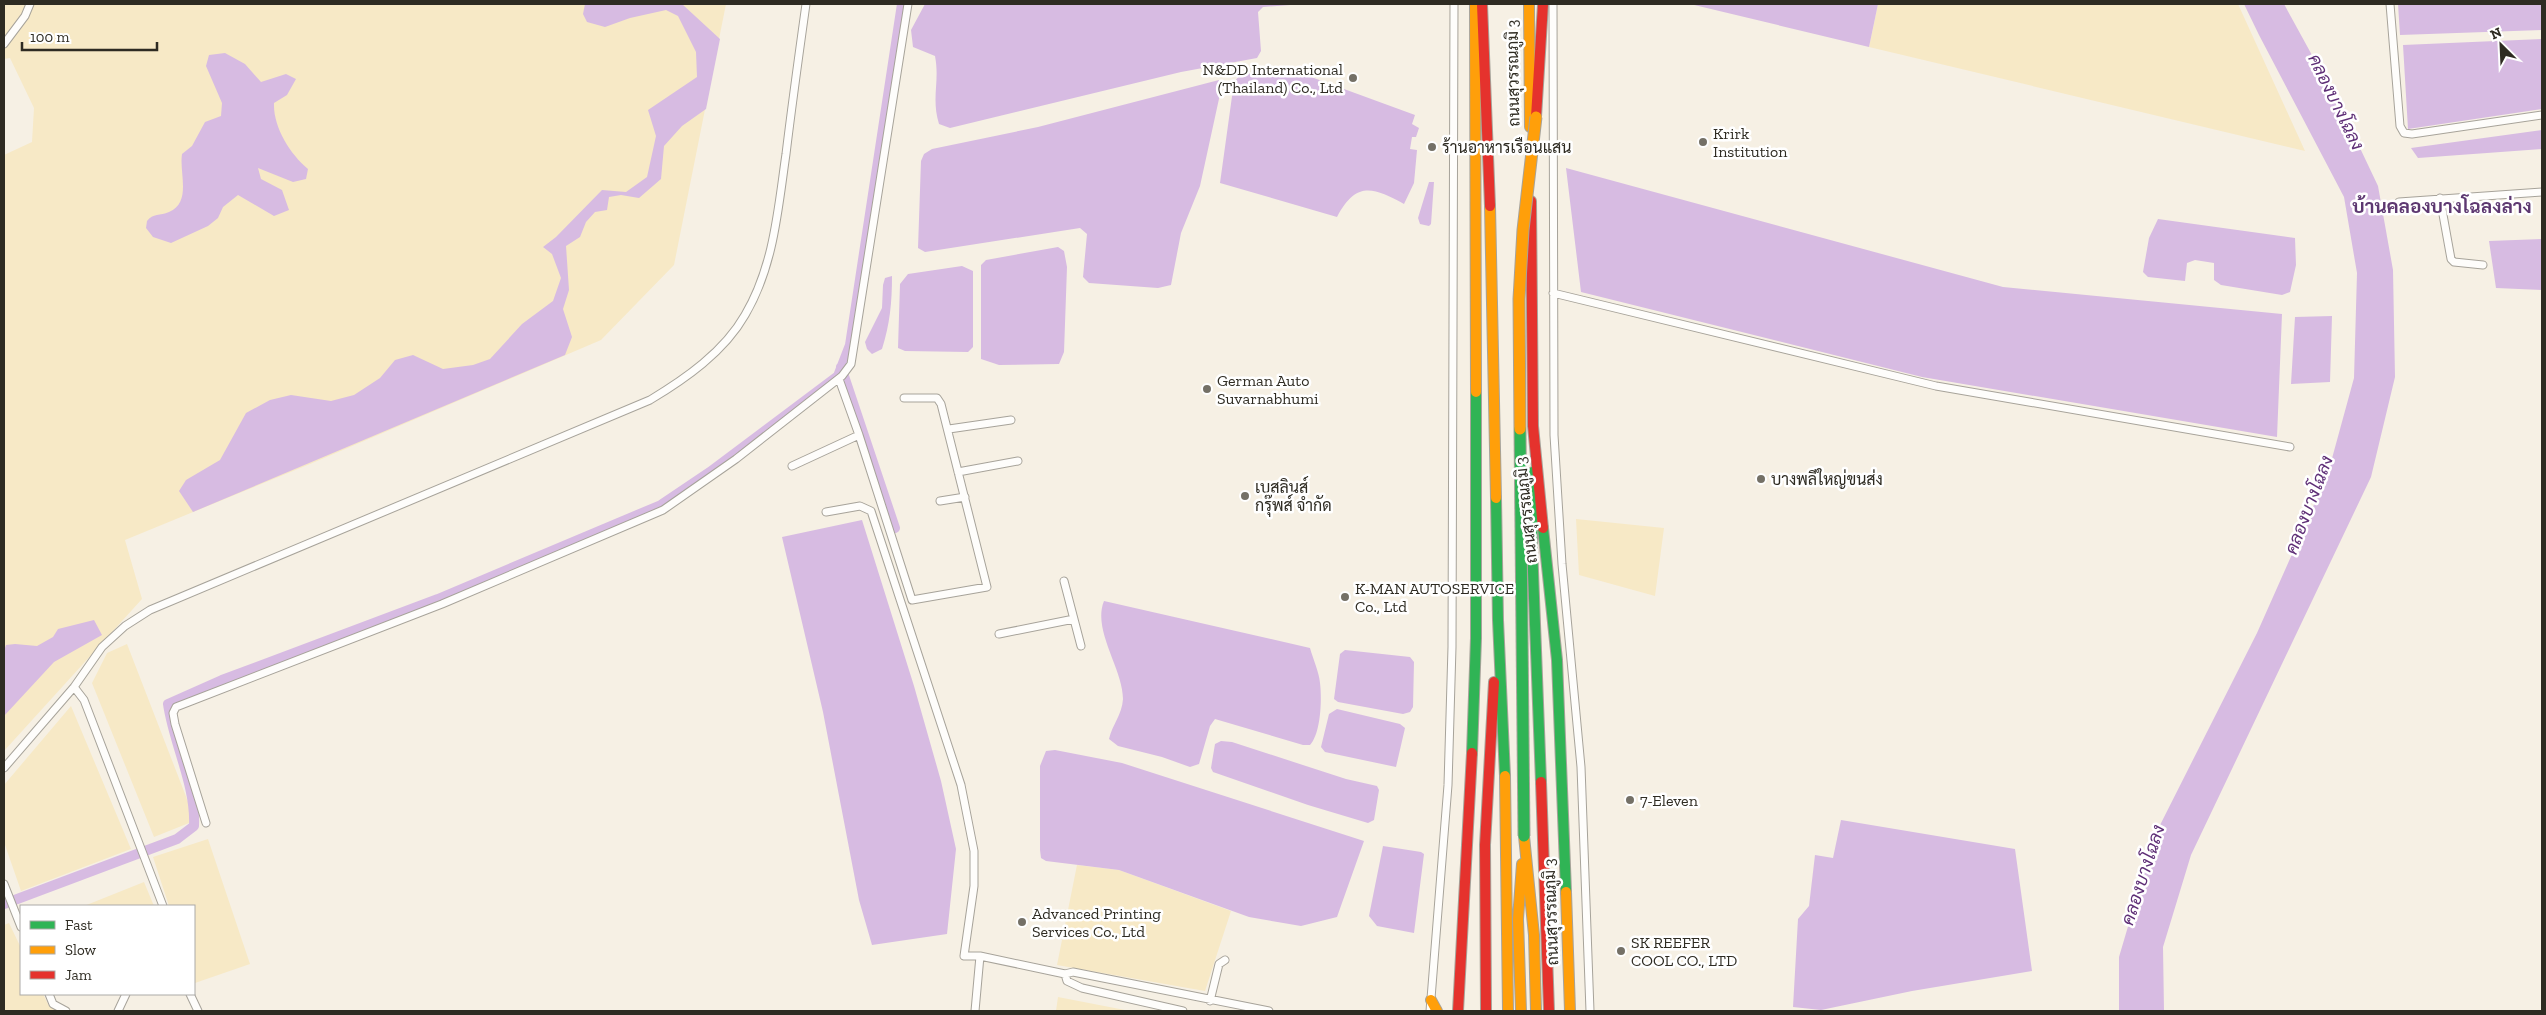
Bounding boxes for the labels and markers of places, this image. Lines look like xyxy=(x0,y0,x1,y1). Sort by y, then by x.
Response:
place label: N&DD International (Thailand) Co., Ltd xyxy=(1203,60,1343,97)
marker: N&DD International (Thailand) Co., Ltd xyxy=(1347,72,1359,84)
place label: Krirk Institution xyxy=(1713,124,1788,161)
marker: Krirk Institution xyxy=(1697,136,1709,148)
place label: ร้านอาหารเรือนแสน xyxy=(1442,137,1572,157)
marker: ร้านอาหารเรือนแสน xyxy=(1426,141,1438,153)
place label: German Auto Suvarnabhumi xyxy=(1217,371,1319,408)
marker: German Auto Suvarnabhumi xyxy=(1201,383,1213,395)
place label: บางพลีใหญ่ขนส่ง xyxy=(1771,468,1883,489)
marker: บางพลีใหญ่ขนส่ง xyxy=(1755,473,1767,485)
place label: เบสลินส์ กรุ๊พส์ จำกัด xyxy=(1255,475,1332,517)
marker: เบสลินส์ กรุ๊พส์ จำกัด xyxy=(1239,490,1251,502)
place label: K-MAN AUTOSERVICE Co., Ltd xyxy=(1355,579,1514,616)
marker: K-MAN AUTOSERVICE Co., Ltd xyxy=(1339,591,1351,603)
place label: 7-Eleven xyxy=(1640,791,1699,810)
marker: 7-Eleven xyxy=(1624,794,1636,806)
place label: Advanced Printing Services Co., Ltd xyxy=(1032,904,1161,941)
marker: Advanced Printing Services Co., Ltd xyxy=(1016,916,1028,928)
place label: SK REEFER COOL CO., LTD xyxy=(1631,933,1737,970)
marker: SK REEFER COOL CO., LTD xyxy=(1615,945,1627,957)

